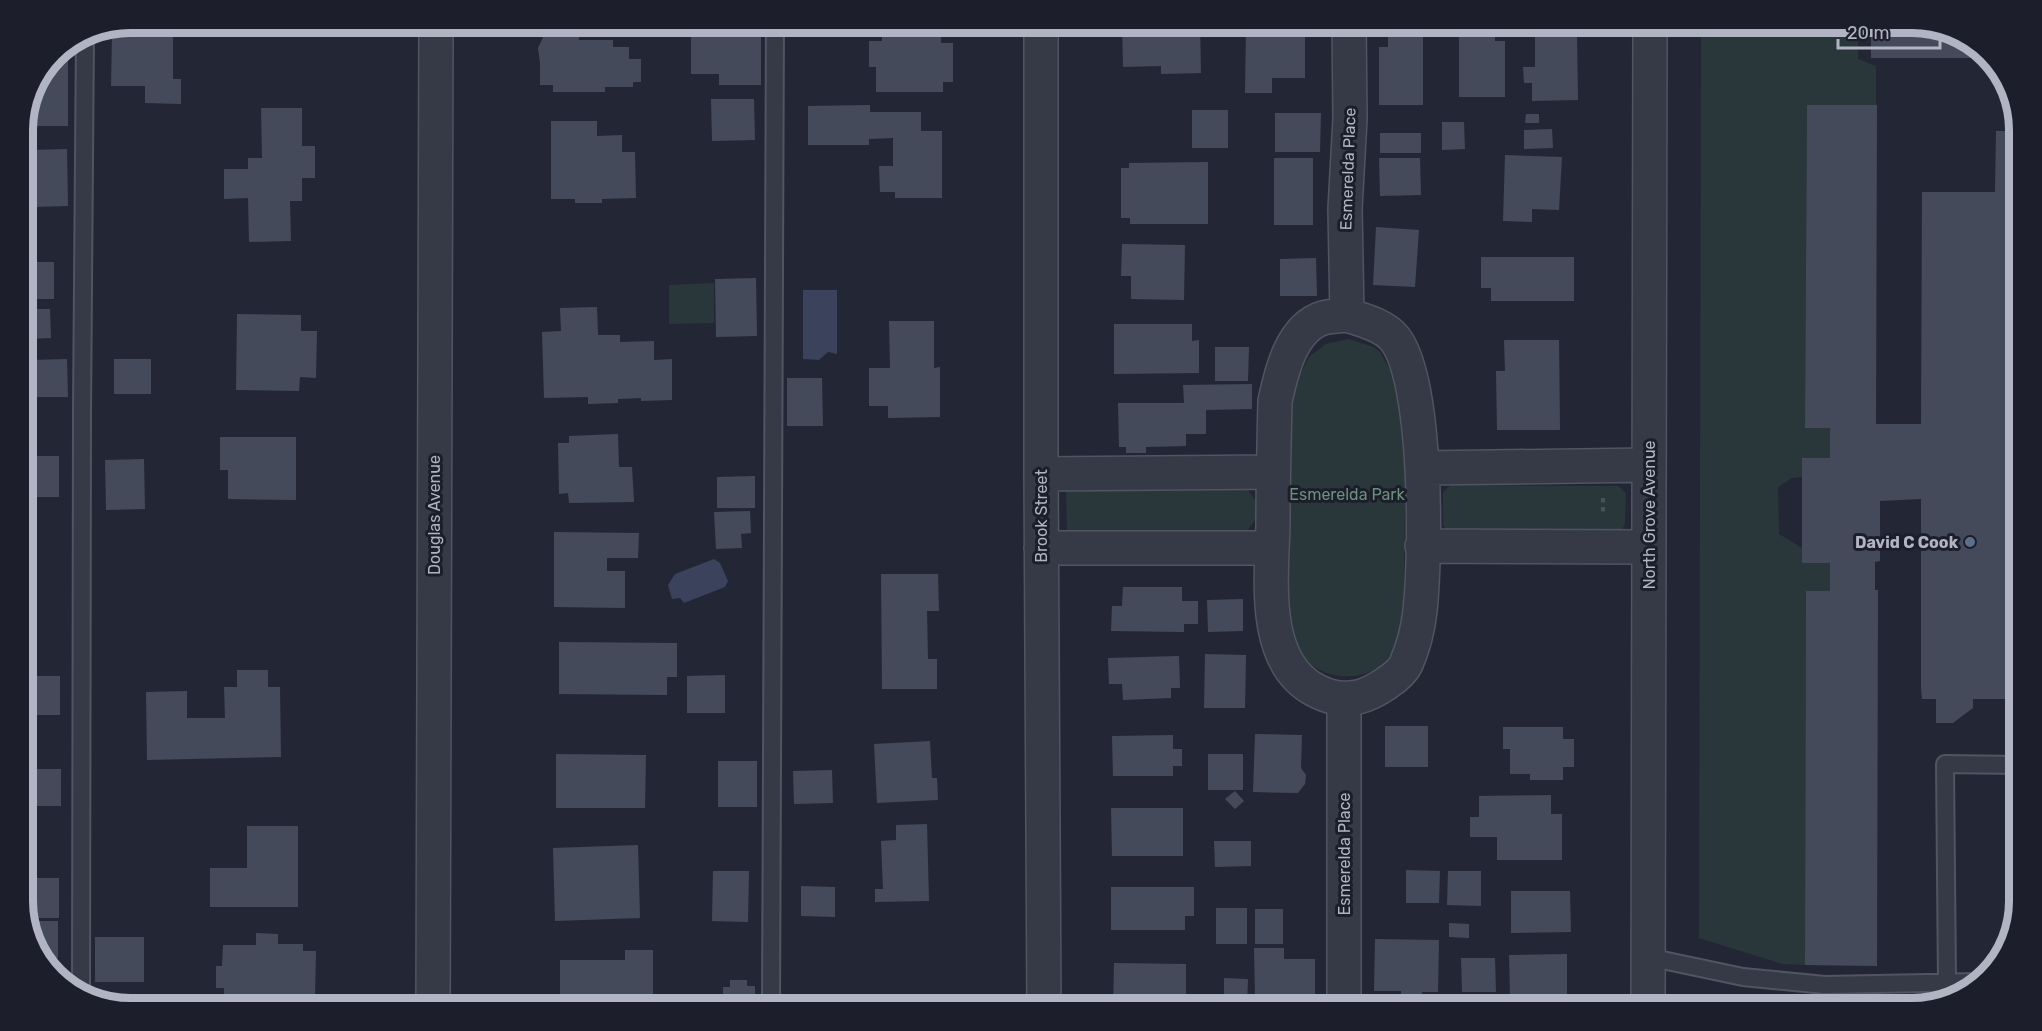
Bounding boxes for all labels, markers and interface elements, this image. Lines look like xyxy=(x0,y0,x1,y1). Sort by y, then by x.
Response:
scale bar xyxy=(1838,12,1940,50)
text: 20 m xyxy=(1847,22,1889,44)
street label: Esmerelda Place xyxy=(1336,107,1360,231)
street label: North Grove Avenue xyxy=(1640,440,1659,590)
street label: Douglas Avenue xyxy=(425,455,444,575)
street label: Brook Street xyxy=(1032,469,1051,563)
park label: Esmerelda Park xyxy=(1289,485,1405,504)
place label: David C Cook xyxy=(1855,533,1959,552)
marker: David C Cook xyxy=(1963,535,1977,549)
street label: Esmerelda Place xyxy=(1335,793,1354,915)

